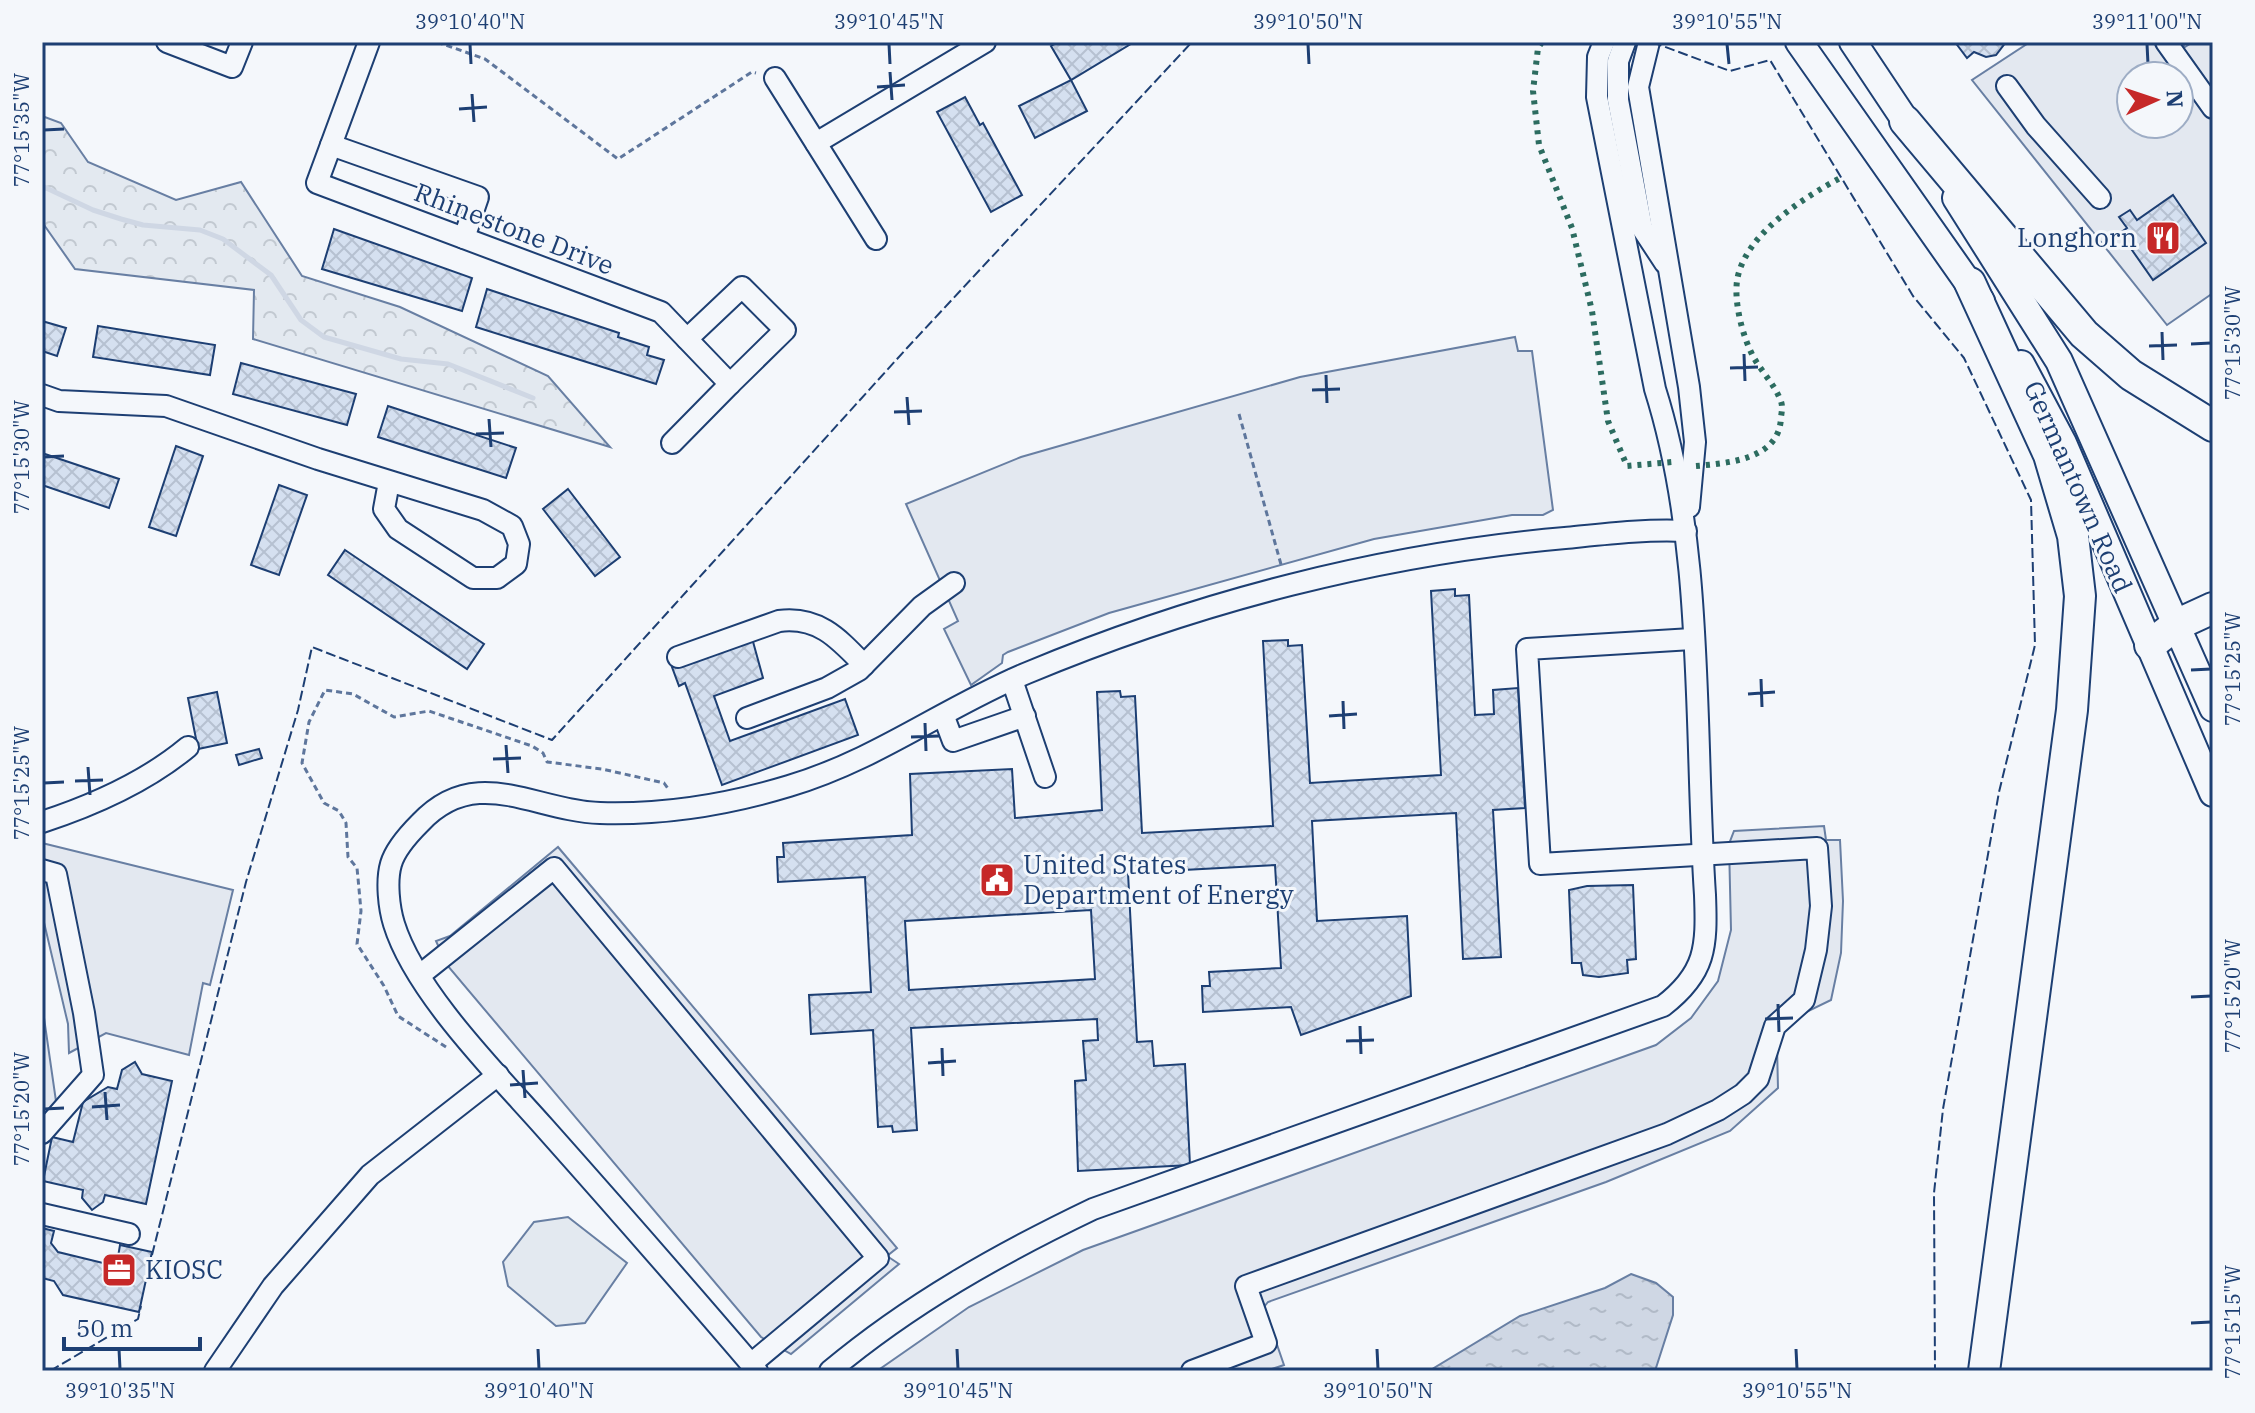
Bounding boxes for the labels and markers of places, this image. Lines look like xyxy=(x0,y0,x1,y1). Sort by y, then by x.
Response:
restaurant icon: Longhorn xyxy=(2144,219,2182,257)
place label: Longhorn xyxy=(2017,220,2137,254)
place label: United States Department of Energy xyxy=(1023,847,1294,911)
public building icon: United States Department of Energy xyxy=(978,861,1016,899)
office icon: KIOSC xyxy=(100,1251,138,1289)
place label: KIOSC xyxy=(145,1252,223,1286)

